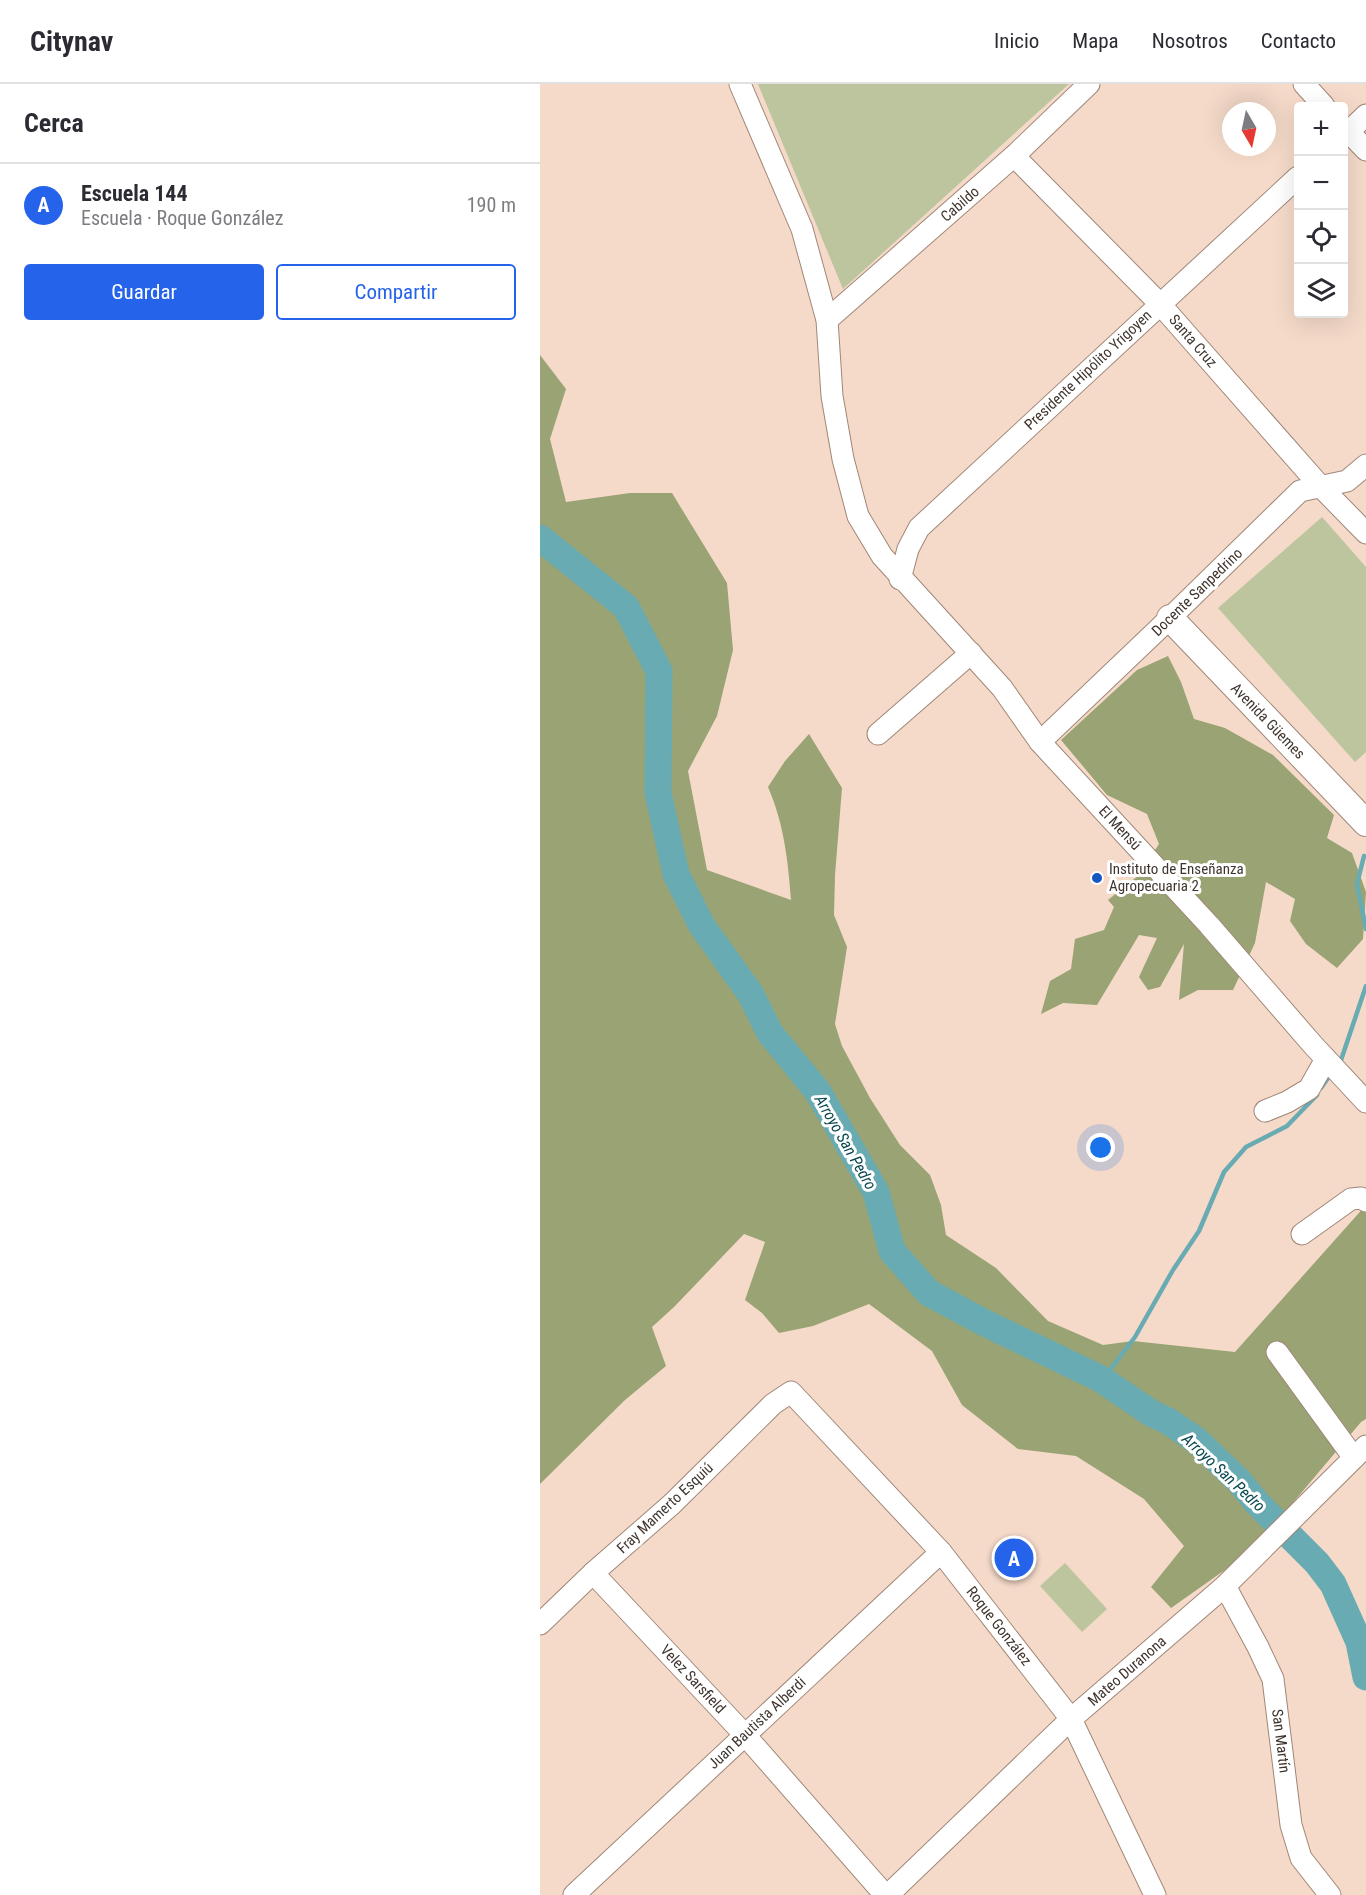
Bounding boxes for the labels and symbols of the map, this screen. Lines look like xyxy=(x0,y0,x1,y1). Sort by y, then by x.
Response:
north arrow xyxy=(1222,102,1276,156)
street label: Cabildo xyxy=(937,182,983,226)
street label: Presidente Hipólito Yrigoyen xyxy=(1021,306,1155,434)
street label: Santa Cruz xyxy=(1165,311,1221,371)
street label: Docente Sanpedrino xyxy=(1148,544,1246,640)
street label: Avenida Güemes xyxy=(1227,679,1309,763)
street label: El Mensú xyxy=(1095,802,1145,854)
place label: Instituto de Enseñanza Agropecuaria 2 xyxy=(1109,860,1244,895)
marker: Instituto de Enseñanza Agropecuaria 2 xyxy=(1090,871,1104,885)
water label: Arroyo San Pedro xyxy=(810,1091,880,1193)
your location xyxy=(1086,1133,1115,1162)
water label: Arroyo San Pedro xyxy=(1178,1429,1269,1516)
street label: Fray Mamerto Esquiú xyxy=(613,1459,717,1557)
pin: A xyxy=(994,1536,1034,1580)
street label: Roque González xyxy=(963,1583,1035,1669)
street label: Mateo Duranona xyxy=(1084,1632,1170,1710)
street label: Velez Sarsfield xyxy=(657,1641,729,1717)
street label: Juan Bautista Alberdi xyxy=(705,1673,809,1773)
street label: San Martín xyxy=(1268,1708,1294,1774)

